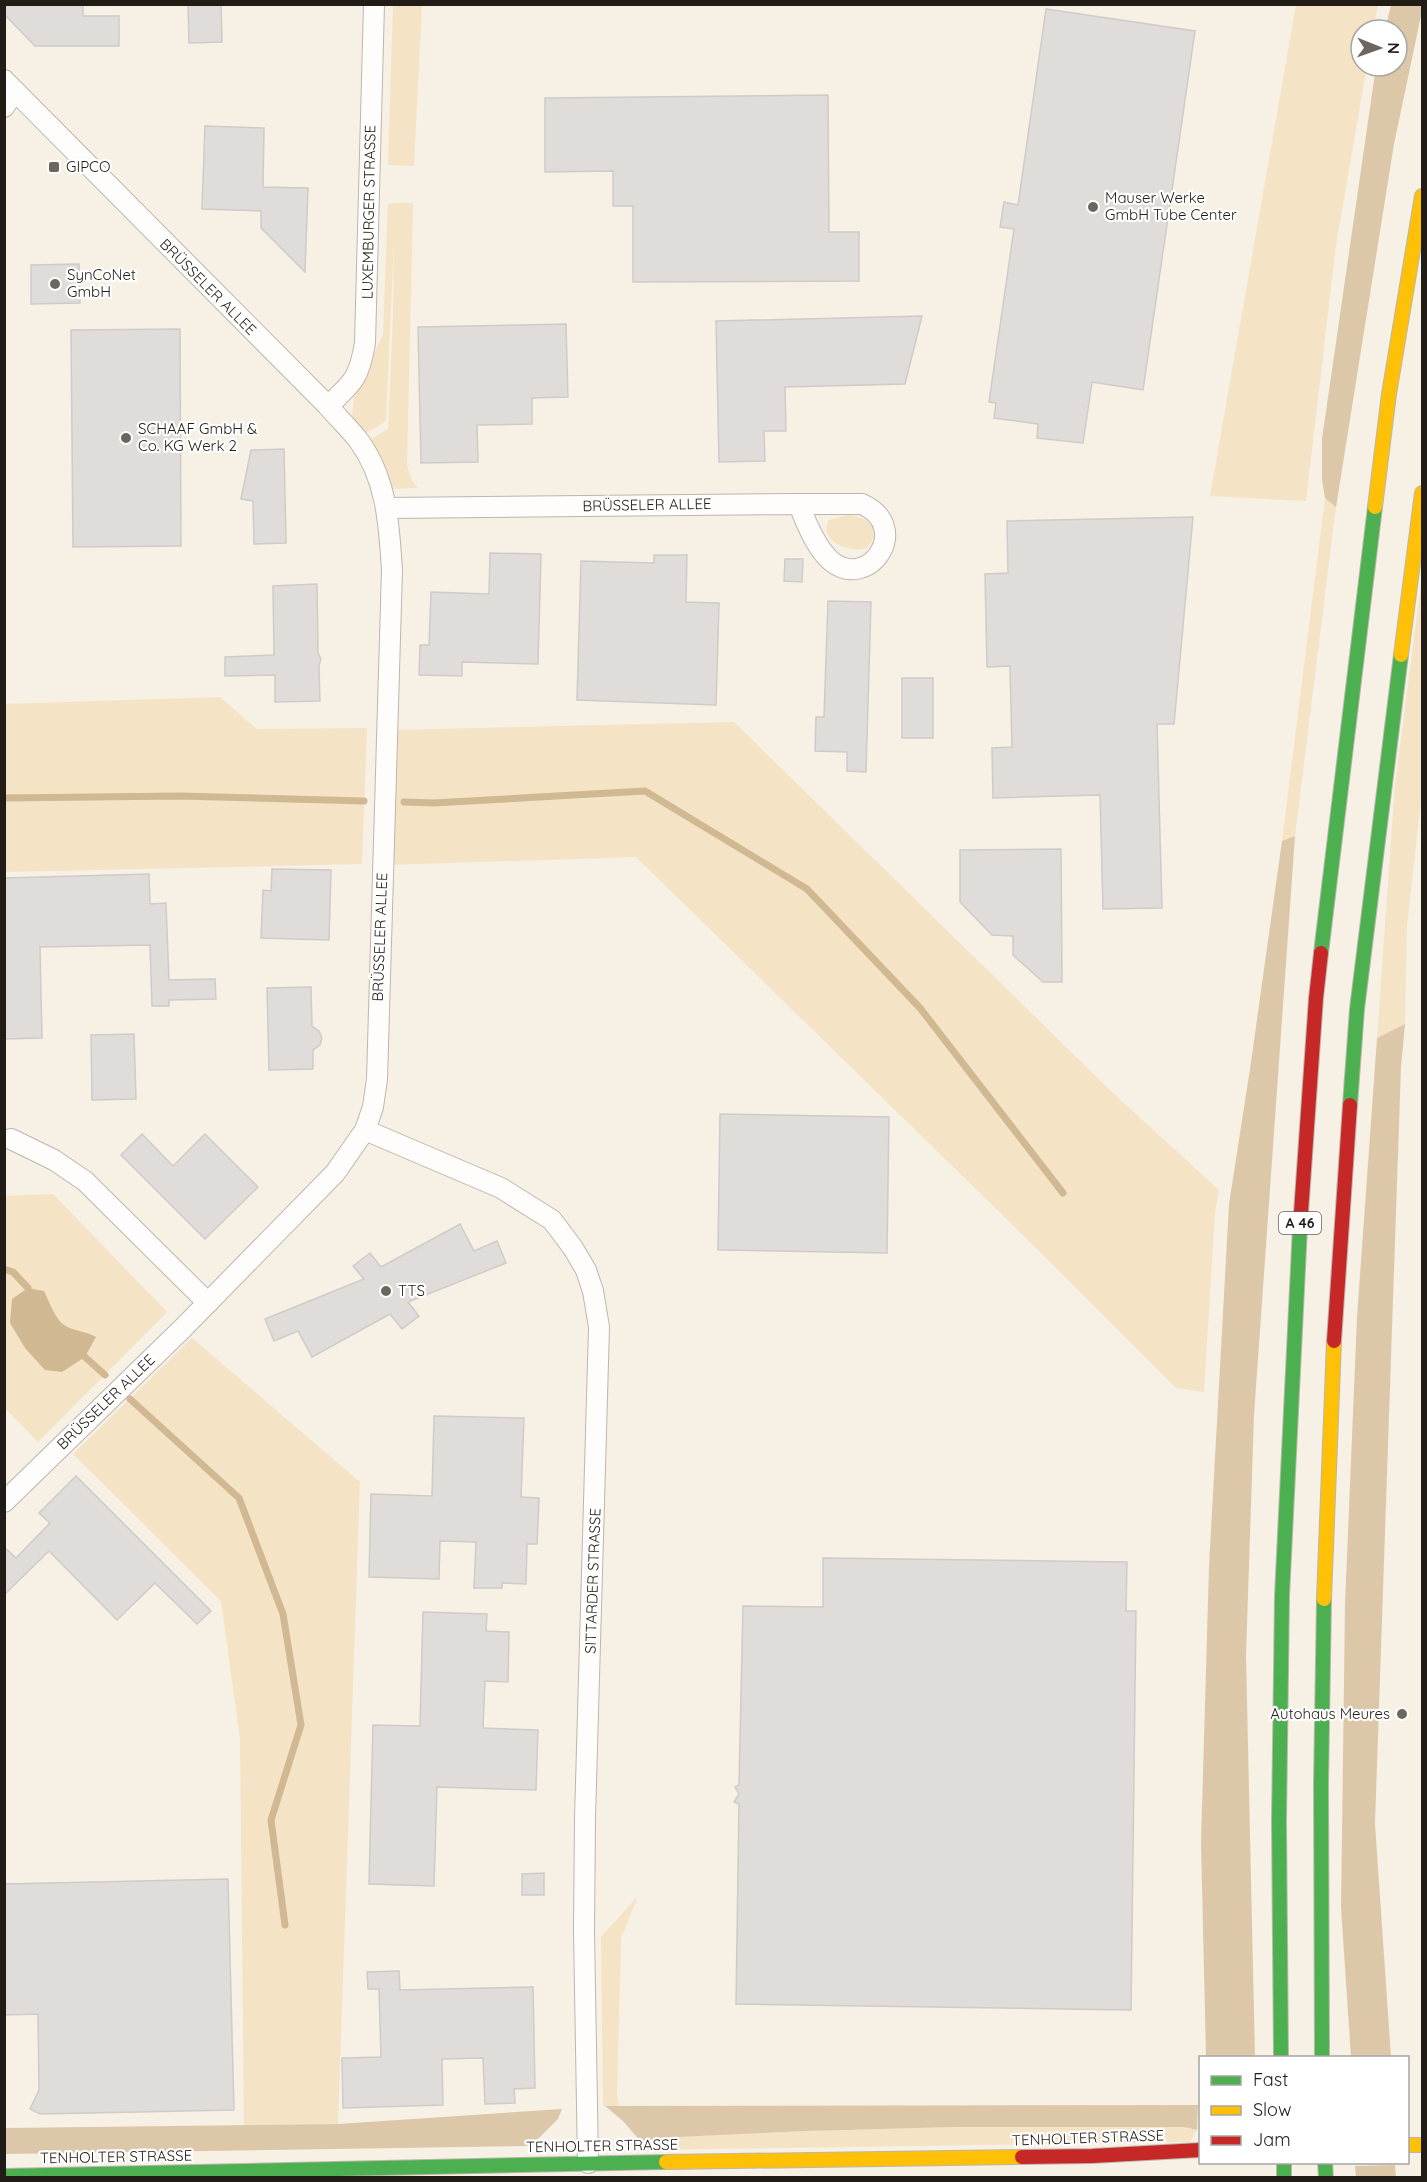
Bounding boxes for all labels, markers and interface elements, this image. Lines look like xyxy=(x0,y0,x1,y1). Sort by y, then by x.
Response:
north arrow xyxy=(1349,18,1409,78)
text: N xyxy=(1384,42,1404,54)
street label: LUXEMBURGER STRASSE xyxy=(357,125,380,299)
place label: GIPCO xyxy=(66,157,110,176)
marker: GIPCO xyxy=(47,160,61,174)
place label: Mauser Werke GmbH Tube Center xyxy=(1105,188,1237,224)
marker: Mauser Werke GmbH Tube Center xyxy=(1086,200,1100,214)
street label: BRÜSSELER ALLEE xyxy=(156,234,261,339)
place label: SynCoNet GmbH xyxy=(67,265,136,301)
marker: SynCoNet GmbH xyxy=(48,277,62,291)
place label: SCHAAF GmbH & Co. KG Werk 2 xyxy=(138,419,257,455)
marker: SCHAAF GmbH & Co. KG Werk 2 xyxy=(119,431,133,445)
street label: BRÜSSELER ALLEE xyxy=(582,494,712,515)
street label: BRÜSSELER ALLEE xyxy=(368,872,391,1002)
road number: A 46 xyxy=(1279,1212,1321,1234)
place label: TTS xyxy=(398,1281,425,1300)
marker: TTS xyxy=(379,1284,393,1298)
street label: BRÜSSELER ALLEE xyxy=(53,1350,159,1453)
street label: SITTARDER STRASSE xyxy=(580,1508,605,1654)
place label: Autohaus Meures xyxy=(1270,1704,1390,1723)
marker: Autohaus Meures xyxy=(1395,1707,1409,1721)
legend xyxy=(1199,2056,1409,2164)
text: Fast xyxy=(1253,2068,1288,2091)
text: Slow xyxy=(1253,2098,1291,2121)
street label: TENHOLTER STRASSE xyxy=(1012,2125,1164,2150)
text: Jam xyxy=(1253,2128,1291,2151)
street label: TENHOLTER STRASSE xyxy=(526,2135,678,2156)
street label: TENHOLTER STRASSE xyxy=(40,2146,192,2167)

